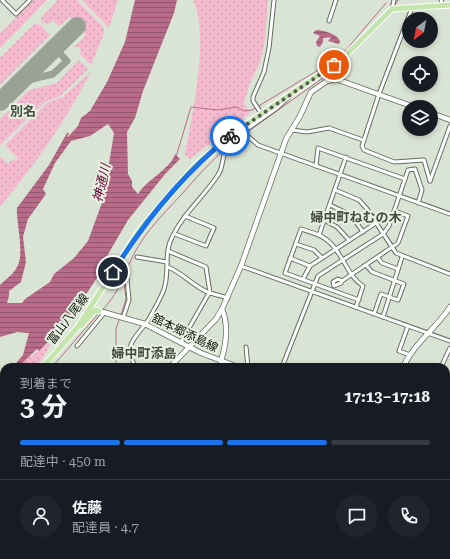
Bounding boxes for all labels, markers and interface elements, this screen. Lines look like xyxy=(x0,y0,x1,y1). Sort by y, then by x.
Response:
north arrow xyxy=(402,12,438,48)
map controls xyxy=(402,12,438,136)
pin xyxy=(317,48,351,82)
icon: bag xyxy=(323,54,345,76)
button: locate xyxy=(402,56,438,92)
button: layers xyxy=(402,100,438,136)
district label: 別名 xyxy=(10,104,36,119)
courier xyxy=(210,116,250,156)
icon: bike xyxy=(219,125,241,147)
water label: 神通川 xyxy=(90,160,114,204)
district label: 婦中町ねむの木 xyxy=(310,210,402,225)
pin xyxy=(96,255,130,289)
icon: home xyxy=(102,261,124,283)
street label: 富山八尾線 xyxy=(44,291,92,347)
street label: 舘本郷添島線 xyxy=(150,311,220,355)
district label: 婦中町添島 xyxy=(111,346,177,361)
text: 到着まで xyxy=(20,376,72,391)
text: 17:13–17:18 xyxy=(344,388,430,406)
text: 3 分 xyxy=(20,392,67,422)
text: 配達中 · 450 m xyxy=(20,454,106,469)
button: person xyxy=(20,495,62,537)
button: chat xyxy=(336,495,378,537)
button: phone xyxy=(388,495,430,537)
text: 佐藤 xyxy=(72,499,102,517)
text: 配達員 · 4.7 xyxy=(72,520,139,535)

